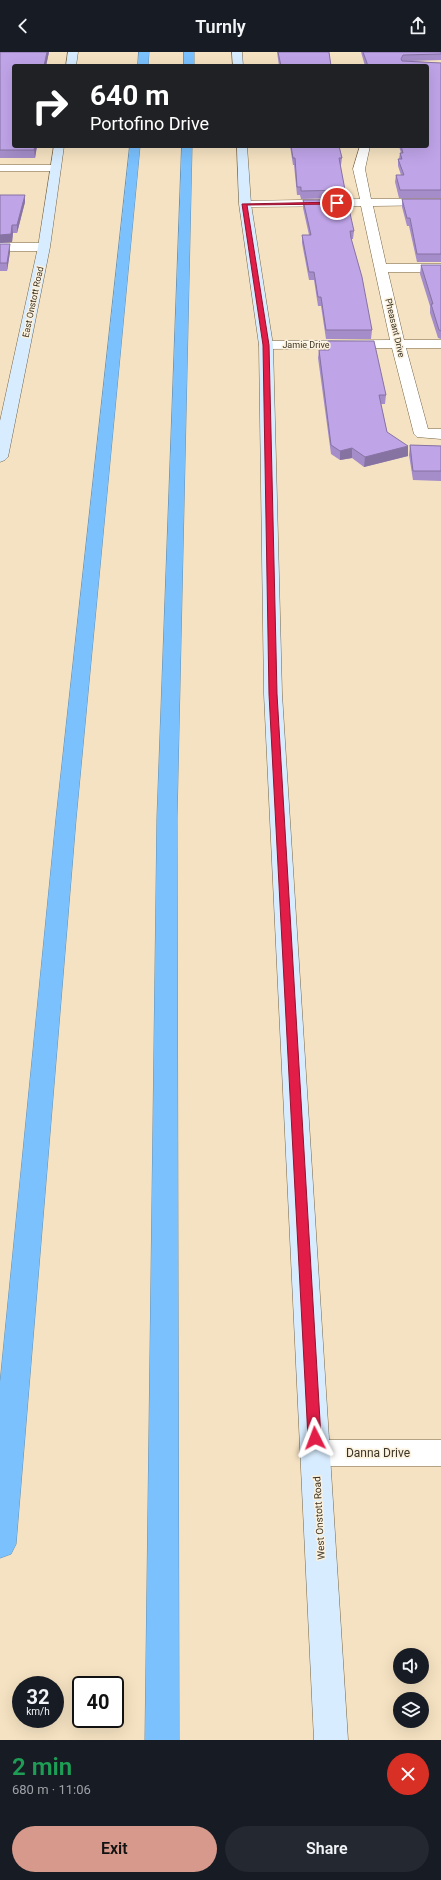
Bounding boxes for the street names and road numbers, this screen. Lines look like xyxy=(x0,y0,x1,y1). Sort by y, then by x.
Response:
street label: East Onstott Road xyxy=(21,266,45,338)
street label: Pheasant Drive xyxy=(383,298,407,359)
street label: Jamie Drive xyxy=(282,340,330,350)
street label: Danna Drive xyxy=(346,1446,410,1460)
street label: West Onstott Road xyxy=(311,1476,327,1560)

